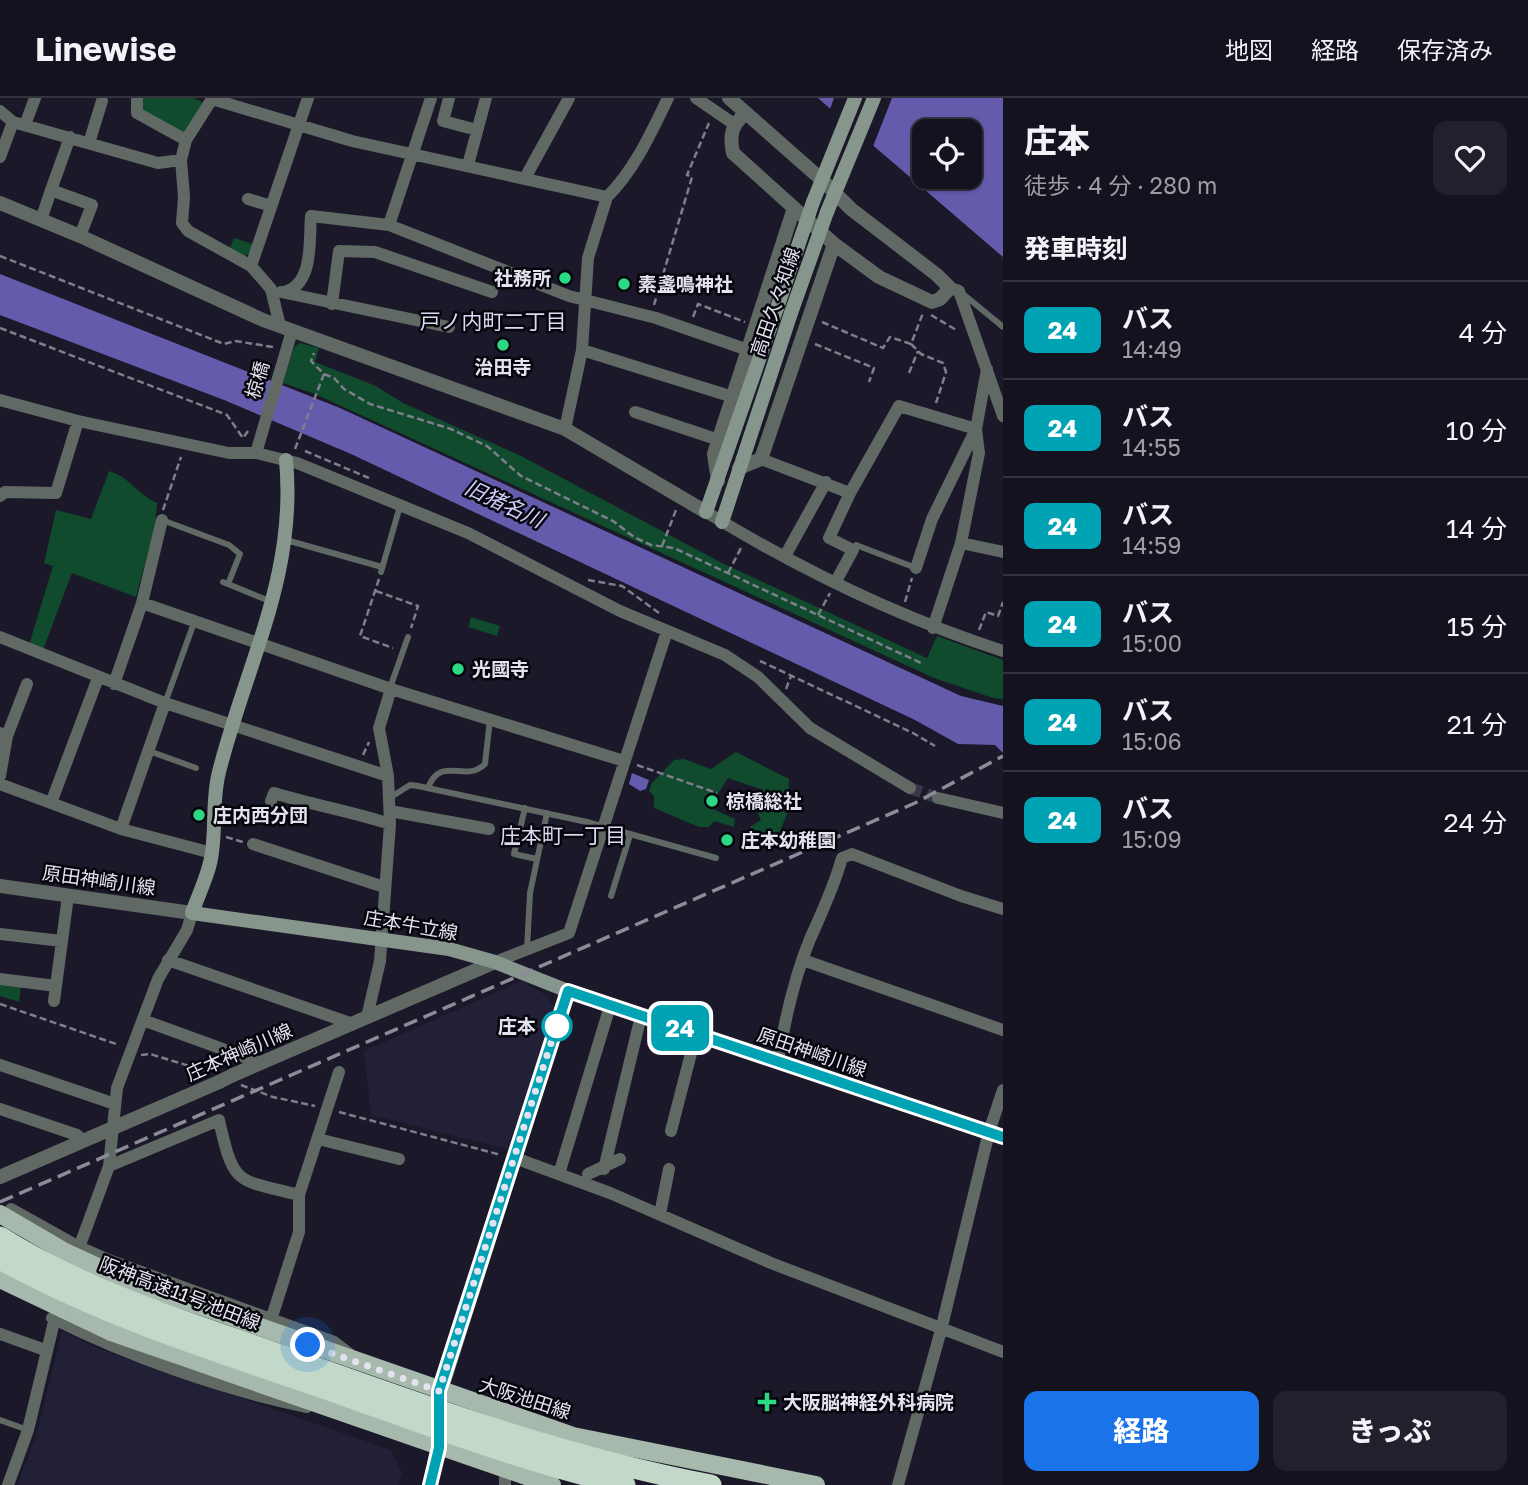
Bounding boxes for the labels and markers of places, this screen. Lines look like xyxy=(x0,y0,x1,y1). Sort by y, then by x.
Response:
place label: 社務所 xyxy=(494,266,551,289)
marker: 社務所 xyxy=(557,270,573,286)
place label: 素盞鳴神社 xyxy=(638,272,733,295)
marker: 素盞鳴神社 xyxy=(616,276,632,292)
marker: 治田寺 xyxy=(495,337,511,353)
place label: 治田寺 xyxy=(474,355,532,378)
place label: 光國寺 xyxy=(472,657,529,680)
marker: 光國寺 xyxy=(450,661,466,677)
place label: 椋橋総社 xyxy=(726,789,802,812)
marker: 椋橋総社 xyxy=(704,793,720,809)
place label: 庄内西分団 xyxy=(213,803,308,826)
marker: 庄内西分団 xyxy=(191,807,207,823)
place label: 庄本幼稚園 xyxy=(741,828,836,851)
marker: 庄本幼稚園 xyxy=(719,832,735,848)
marker: 庄本 xyxy=(542,1011,572,1041)
place label: 庄本 xyxy=(498,1014,536,1037)
place label: 大阪脳神経外科病院 xyxy=(783,1390,954,1413)
marker: 大阪脳神経外科病院 xyxy=(757,1392,777,1412)

